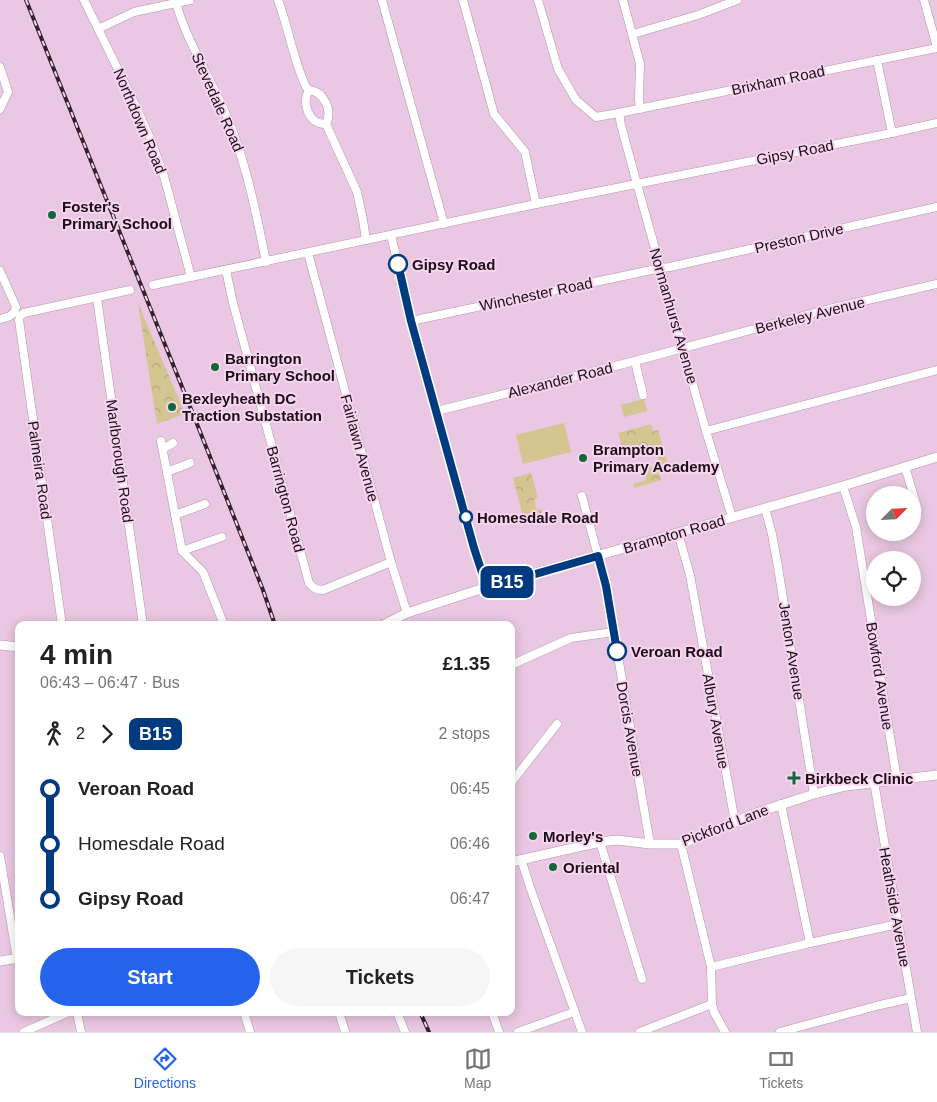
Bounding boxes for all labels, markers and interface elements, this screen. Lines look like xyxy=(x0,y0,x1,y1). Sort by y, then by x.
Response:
street label: Stevedale Road xyxy=(189,50,247,154)
street label: Brixham Road xyxy=(730,62,826,98)
street label: Northdown Road xyxy=(110,66,170,176)
street label: Gipsy Road xyxy=(755,136,835,168)
place label: Foster's Primary School xyxy=(62,198,172,232)
marker: Foster's Primary School xyxy=(46,209,58,221)
street label: Preston Drive xyxy=(753,219,845,257)
street label: Normanhurst Avenue xyxy=(646,246,702,386)
marker: Gipsy Road xyxy=(388,254,408,274)
place label: Gipsy Road xyxy=(412,256,495,273)
street label: Winchester Road xyxy=(478,274,594,314)
street label: Berkeley Avenue xyxy=(753,293,867,337)
place label: Barrington Primary School xyxy=(225,350,335,384)
street label: Alexander Road xyxy=(506,359,614,401)
marker: Barrington Primary School xyxy=(209,361,221,373)
place label: Bexleyheath DC Traction Substation xyxy=(182,390,322,424)
street label: Fairlawn Avenue xyxy=(337,392,383,504)
street label: Marlborough Road xyxy=(103,398,137,524)
marker: Bexleyheath DC Traction Substation xyxy=(166,401,178,413)
street label: Palmeira Road xyxy=(25,420,55,520)
place label: Brampton Primary Academy xyxy=(593,441,720,475)
street label: Barrington Road xyxy=(264,444,308,554)
marker: Brampton Primary Academy xyxy=(577,452,589,464)
north arrow xyxy=(866,486,921,541)
map controls xyxy=(866,486,921,606)
place label: Homesdale Road xyxy=(477,509,599,526)
marker: Homesdale Road xyxy=(459,510,473,524)
street label: Brampton Road xyxy=(621,511,727,557)
button: locate xyxy=(866,551,921,606)
line badge: B15 xyxy=(478,566,536,598)
text: B15 xyxy=(490,572,524,592)
street label: Jenton Avenue xyxy=(776,601,808,701)
street label: Bowford Avenue xyxy=(863,621,897,731)
text: 4 min xyxy=(40,639,113,670)
marker: Veroan Road xyxy=(607,641,627,661)
place label: Veroan Road xyxy=(631,643,723,660)
text: £1.35 xyxy=(442,653,490,674)
street label: Albury Avenue xyxy=(699,672,733,770)
text: 06:43 – 06:47 · Bus xyxy=(40,674,180,691)
street label: Dorcis Avenue xyxy=(613,680,647,778)
icon: walk xyxy=(40,720,68,748)
icon: forward xyxy=(93,720,121,748)
text: B15 xyxy=(139,724,172,744)
text: 2 xyxy=(76,725,85,742)
text: 2 stops xyxy=(438,725,490,742)
place label: Birkbeck Clinic xyxy=(805,770,913,787)
marker: Birkbeck Clinic xyxy=(787,771,801,785)
text: Veroan Road xyxy=(78,778,194,799)
text: 06:45 xyxy=(450,780,490,797)
street label: Pickford Lane xyxy=(679,801,771,849)
place label: Morley's xyxy=(543,828,603,845)
marker: Morley's xyxy=(527,830,539,842)
text: Homesdale Road xyxy=(78,833,225,854)
text: 06:46 xyxy=(450,835,490,852)
street label: Heathside Avenue xyxy=(876,846,914,968)
place label: Oriental xyxy=(563,859,620,876)
marker: Oriental xyxy=(547,861,559,873)
text: Gipsy Road xyxy=(78,888,184,909)
text: 06:47 xyxy=(450,890,490,907)
button: Start xyxy=(40,948,260,1006)
button: Tickets xyxy=(270,948,490,1006)
tab: Directions xyxy=(134,1045,196,1091)
tab: Map xyxy=(464,1045,492,1091)
tab: Tickets xyxy=(759,1045,803,1091)

